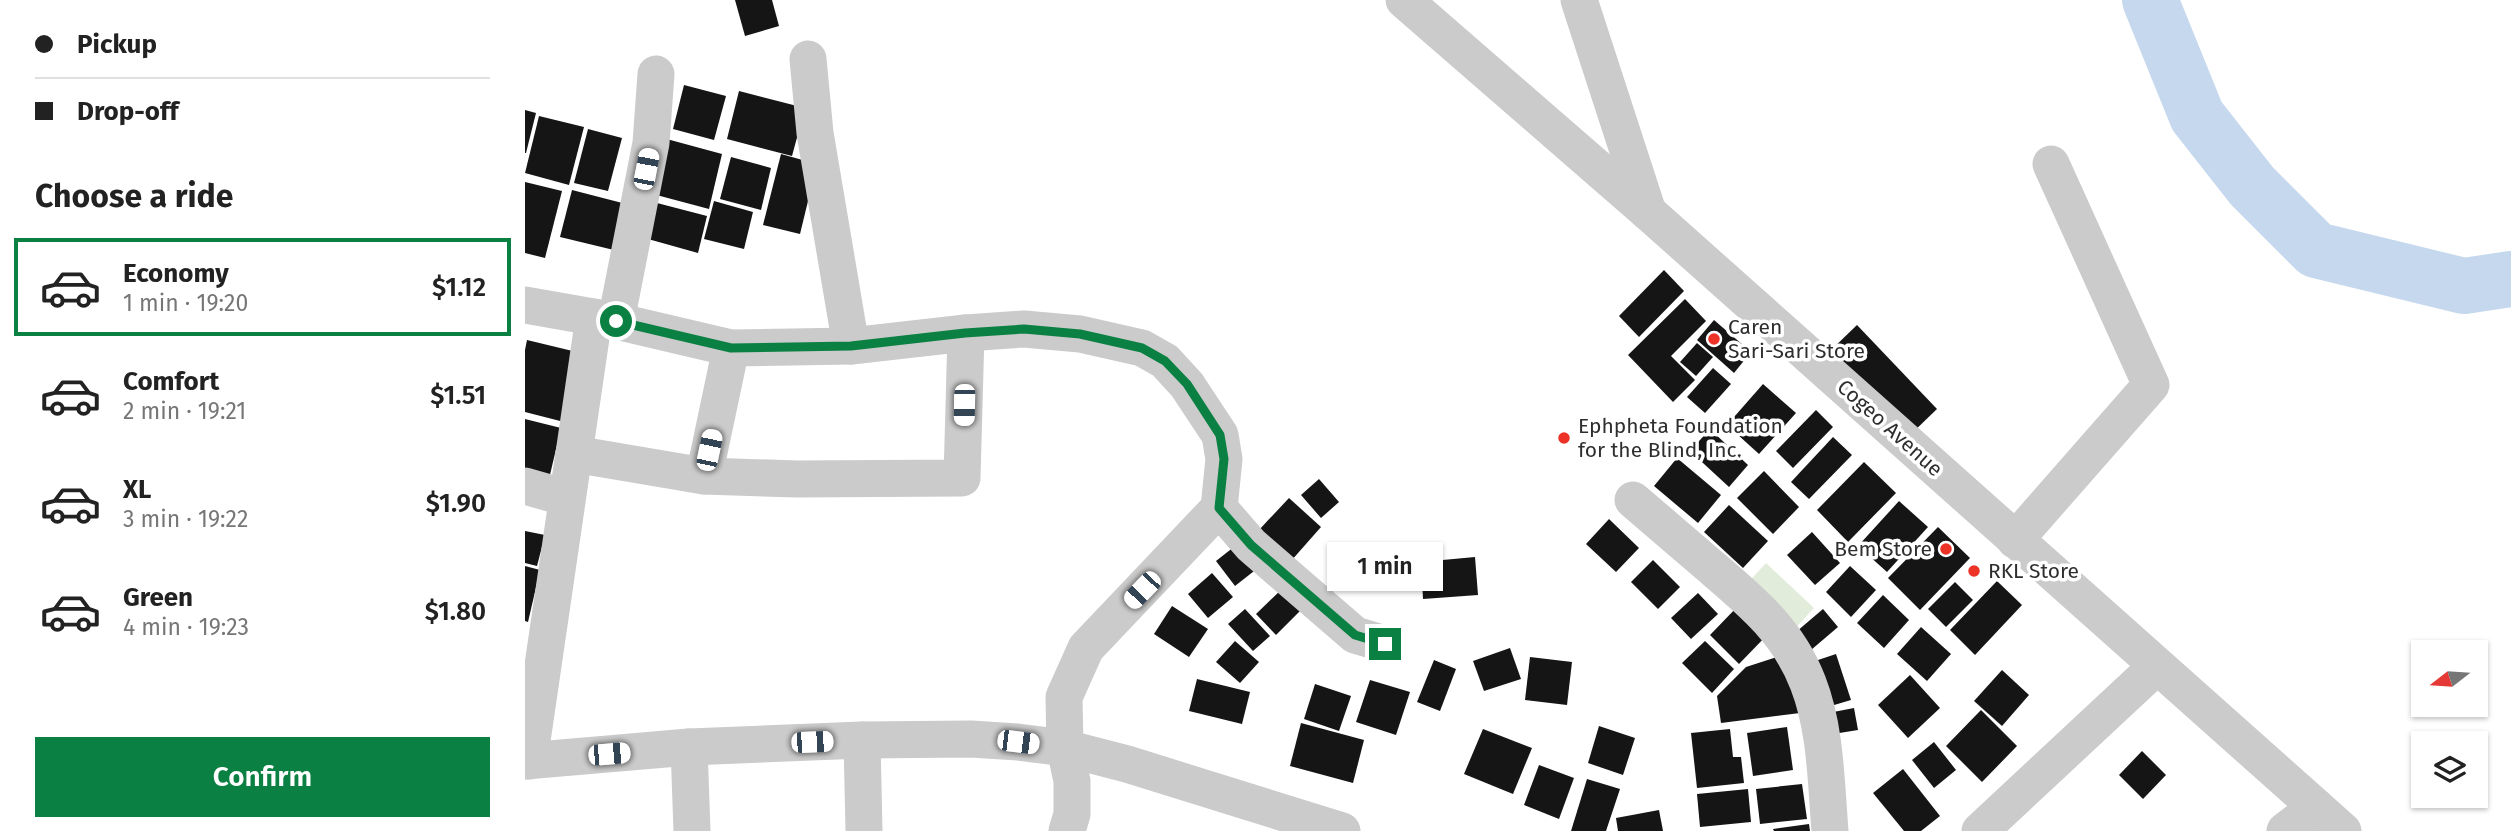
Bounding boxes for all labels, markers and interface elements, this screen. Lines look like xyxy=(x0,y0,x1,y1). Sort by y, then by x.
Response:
text: Pickup xyxy=(77,29,157,60)
text: Drop-off xyxy=(77,96,179,127)
car xyxy=(632,146,661,192)
text: Choose a ride xyxy=(35,177,233,215)
icon: car xyxy=(39,256,102,319)
text: Economy xyxy=(123,258,229,289)
text: $1.12 xyxy=(432,272,486,303)
text: 1 min · 19:20 xyxy=(123,289,248,317)
route start xyxy=(600,305,632,337)
place label: Caren Sari-Sari Store xyxy=(1728,314,1865,364)
marker: Caren Sari-Sari Store xyxy=(1706,331,1722,347)
icon: car xyxy=(39,364,102,427)
text: Comfort xyxy=(123,366,219,397)
street label: Cogeo Avenue xyxy=(1832,374,1948,482)
text: $1.51 xyxy=(430,380,486,411)
car xyxy=(954,384,975,426)
text: 2 min · 19:21 xyxy=(123,397,246,425)
place label: Ephpheta Foundation for the Blind, Inc. xyxy=(1578,413,1783,463)
car xyxy=(695,427,724,473)
marker: Ephpheta Foundation for the Blind, Inc. xyxy=(1556,430,1572,446)
icon: car xyxy=(39,472,102,535)
text: XL xyxy=(123,474,151,505)
text: $1.90 xyxy=(426,488,486,519)
text: 3 min · 19:22 xyxy=(123,505,248,533)
place label: Bem Store xyxy=(1834,536,1932,562)
marker: Bem Store xyxy=(1938,541,1954,557)
callout: 1 min xyxy=(1327,542,1443,592)
text: 1 min xyxy=(1357,552,1413,580)
place label: RKL Store xyxy=(1988,558,2079,584)
marker: RKL Store xyxy=(1966,563,1982,579)
car xyxy=(1120,568,1165,612)
icon: car xyxy=(39,580,102,643)
text: Green xyxy=(123,582,193,613)
text: $1.80 xyxy=(425,596,486,627)
text: 4 min · 19:23 xyxy=(123,613,249,641)
route end xyxy=(1369,628,1401,660)
north arrow xyxy=(2411,640,2489,718)
map controls xyxy=(2411,640,2488,808)
car xyxy=(996,729,1041,755)
car xyxy=(791,731,834,753)
button: layers xyxy=(2411,731,2488,808)
button: Confirm xyxy=(35,737,490,817)
car xyxy=(588,742,631,766)

